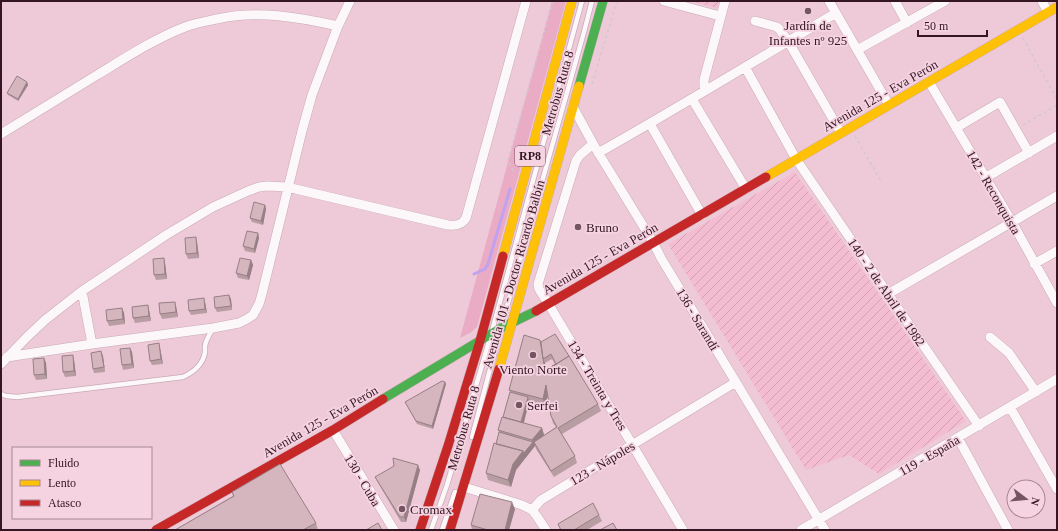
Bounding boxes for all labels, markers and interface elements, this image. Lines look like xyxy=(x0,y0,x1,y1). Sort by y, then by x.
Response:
marker: Jardín de Infantes nº 925 xyxy=(803,6,813,16)
scale bar xyxy=(918,12,987,38)
place label: Jardín de Infantes nº 925 xyxy=(769,18,847,48)
text: 50 m xyxy=(924,19,949,33)
street label: Metrobus Ruta 8 xyxy=(538,49,577,137)
street label: Avenida 125 - Eva Perón xyxy=(820,56,941,135)
road number: RP8 xyxy=(515,146,545,166)
street label: 142 - Reconquista xyxy=(963,148,1024,237)
street label: Avenida 101 - Doctor Ricardo Balbín xyxy=(479,178,548,370)
street label: Avenida 125 - Eva Perón xyxy=(540,219,661,298)
place label: Bruno xyxy=(586,220,619,235)
marker: Bruno xyxy=(573,222,583,232)
street label: 140 - 2 de Abril de 1982 xyxy=(845,235,928,349)
street label: 136 - Sarandí xyxy=(673,285,722,353)
street label: 134 - Treinta y Tres xyxy=(565,337,630,433)
marker: Viento Norte xyxy=(528,350,538,360)
place label: Viento Norte xyxy=(499,362,567,377)
street label: Avenida 125 - Eva Perón xyxy=(260,382,381,461)
street label: Metrobus Ruta 8 xyxy=(444,384,483,472)
place label: Serfei xyxy=(527,398,558,413)
marker: Serfei xyxy=(514,400,524,410)
street label: 119 - España xyxy=(896,432,962,479)
street label: 123 - Nápoles xyxy=(567,438,637,489)
legend xyxy=(12,447,152,519)
street label: 130 - Cuba xyxy=(341,452,384,509)
text: Fluido xyxy=(48,456,79,470)
text: Lento xyxy=(48,476,76,490)
north arrow xyxy=(1006,479,1046,519)
text: Atasco xyxy=(48,496,81,510)
text: N xyxy=(1029,496,1042,507)
place label: Cromax xyxy=(410,502,452,517)
marker: Cromax xyxy=(397,504,407,514)

